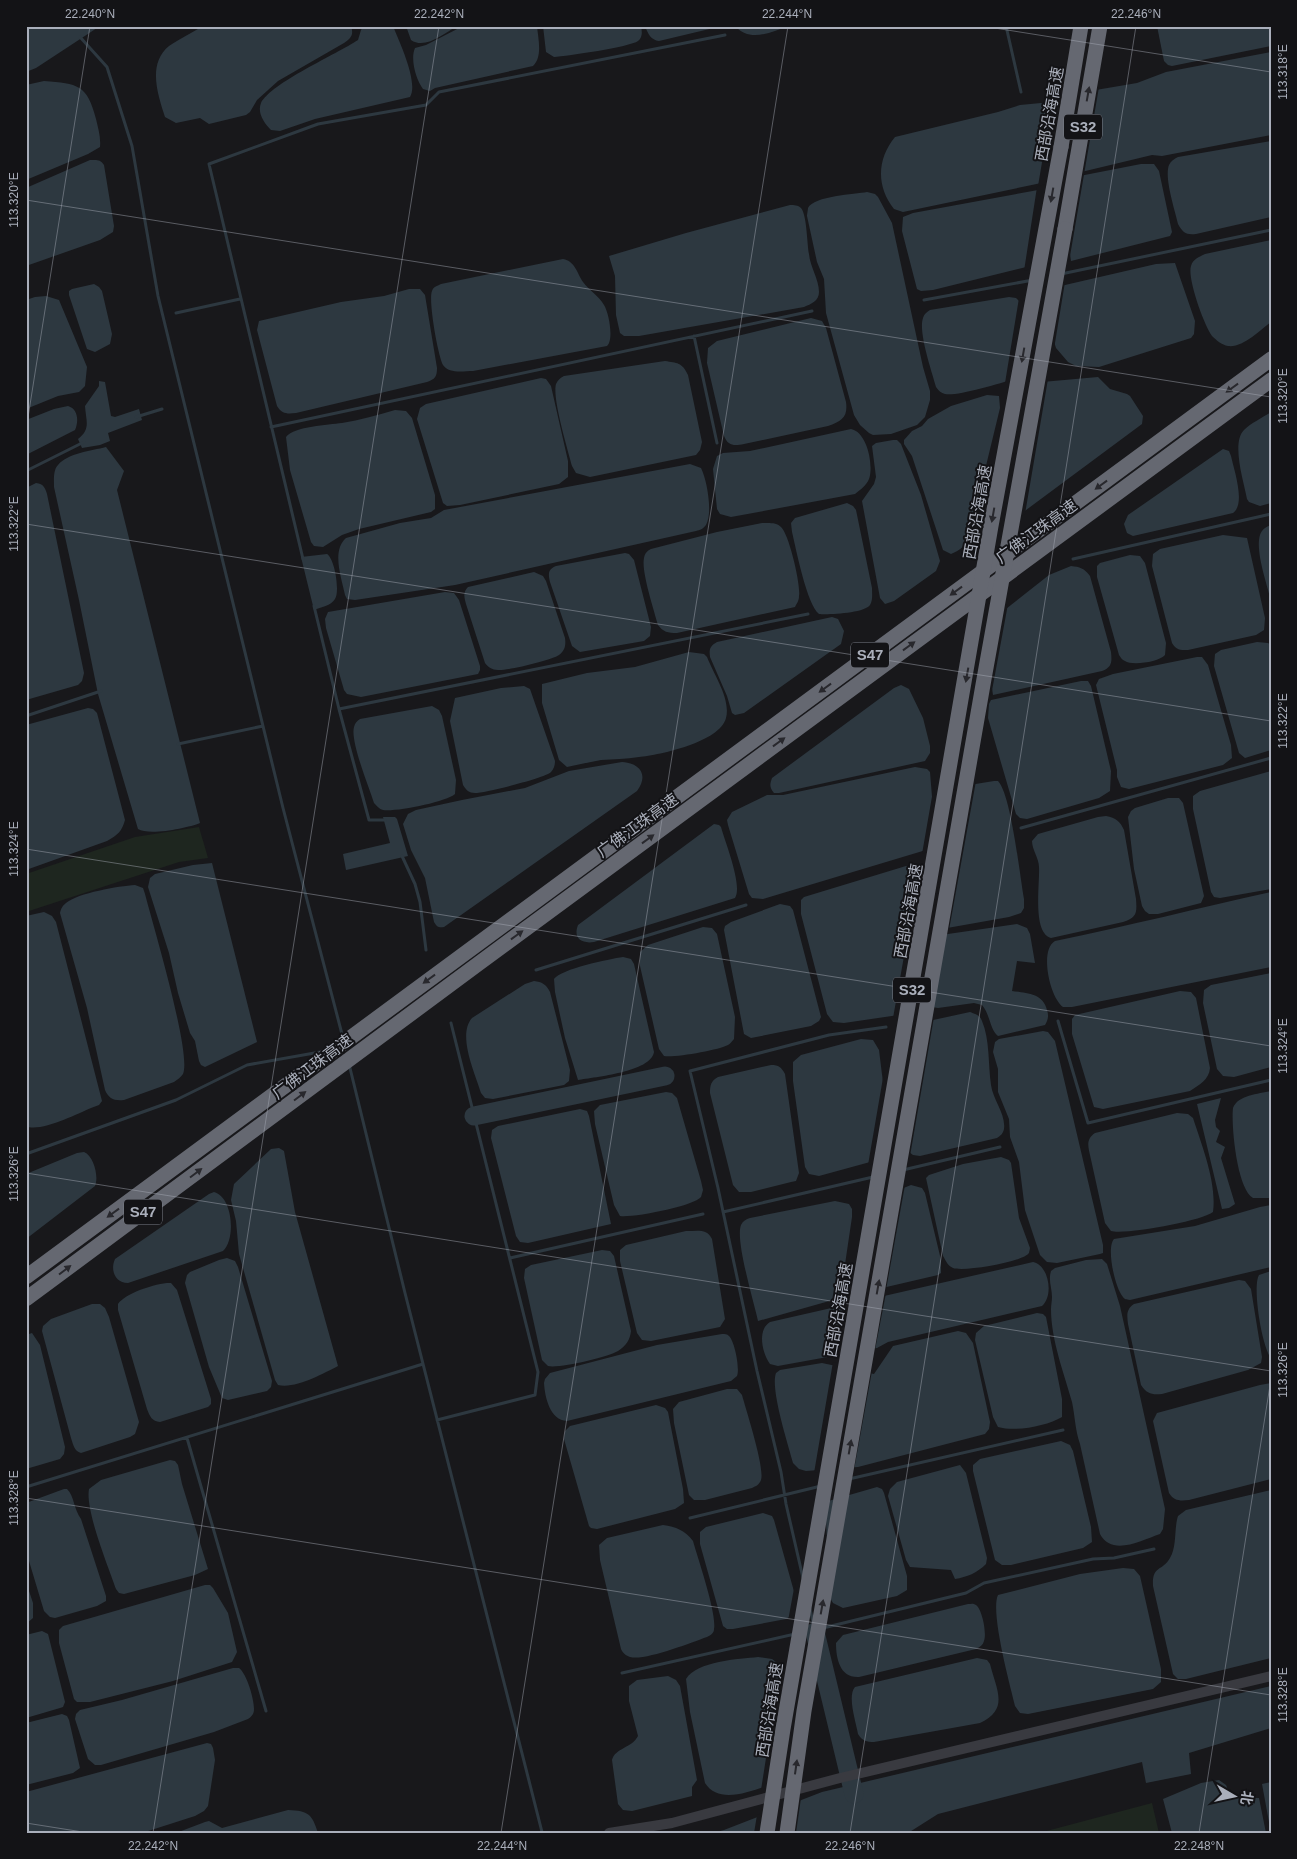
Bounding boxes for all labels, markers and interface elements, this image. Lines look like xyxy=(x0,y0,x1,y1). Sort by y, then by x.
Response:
text: 22.240°N xyxy=(65,7,115,21)
text: 22.242°N xyxy=(414,7,464,21)
text: 22.244°N xyxy=(762,7,812,21)
text: 22.246°N xyxy=(1111,7,1161,21)
text: 113.318°E xyxy=(1276,44,1290,100)
street label: 西部沿海高速 xyxy=(1033,65,1066,163)
one-way arrow xyxy=(1085,86,1093,102)
road number: S32 xyxy=(1064,114,1102,140)
text: 113.320°E xyxy=(7,172,21,228)
one-way arrow xyxy=(1048,188,1056,204)
one-way arrow xyxy=(1019,347,1027,363)
text: 113.320°E xyxy=(1276,368,1290,424)
one-way arrow xyxy=(1225,383,1238,393)
street label: 西部沿海高速 xyxy=(961,463,994,561)
one-way arrow xyxy=(1095,479,1108,490)
text: 113.322°E xyxy=(7,496,21,552)
street label: 广佛江珠高速 xyxy=(992,496,1080,566)
one-way arrow xyxy=(989,507,997,523)
one-way arrow xyxy=(950,586,963,597)
one-way arrow xyxy=(903,641,916,651)
road number: S47 xyxy=(851,642,889,668)
one-way arrow xyxy=(962,667,970,683)
one-way arrow xyxy=(818,683,832,693)
text: 113.322°E xyxy=(1276,693,1290,749)
one-way arrow xyxy=(772,737,785,748)
street label: 广佛江珠高速 xyxy=(593,790,681,860)
text: 113.324°E xyxy=(7,821,21,877)
one-way arrow xyxy=(641,834,655,844)
street label: 西部沿海高速 xyxy=(892,862,925,960)
one-way arrow xyxy=(510,930,524,940)
one-way arrow xyxy=(423,974,436,985)
road number: S32 xyxy=(893,978,931,1002)
text: 113.324°E xyxy=(1276,1018,1290,1074)
street label: 广佛江珠高速 xyxy=(269,1031,356,1102)
one-way arrow xyxy=(293,1091,306,1102)
text: 113.326°E xyxy=(7,1146,21,1202)
one-way arrow xyxy=(189,1168,202,1179)
road number: S47 xyxy=(124,1200,162,1224)
one-way arrow xyxy=(106,1208,120,1218)
street label: 西部沿海高速 xyxy=(822,1261,855,1359)
one-way arrow xyxy=(58,1265,72,1275)
one-way arrow xyxy=(875,1278,883,1294)
text: 113.326°E xyxy=(1276,1342,1290,1398)
one-way arrow xyxy=(847,1438,855,1454)
text: 113.328°E xyxy=(7,1470,21,1526)
one-way arrow xyxy=(819,1598,827,1614)
street label: 西部沿海高速 xyxy=(754,1661,785,1759)
text: 113.328°E xyxy=(1276,1667,1290,1723)
one-way arrow xyxy=(792,1759,800,1775)
north arrow xyxy=(1210,1772,1260,1822)
text: 北 xyxy=(1238,1790,1256,1806)
text: 22.242°N xyxy=(128,1839,178,1853)
text: 22.244°N xyxy=(477,1839,527,1853)
text: 22.246°N xyxy=(825,1839,875,1853)
text: 22.248°N xyxy=(1174,1839,1224,1853)

